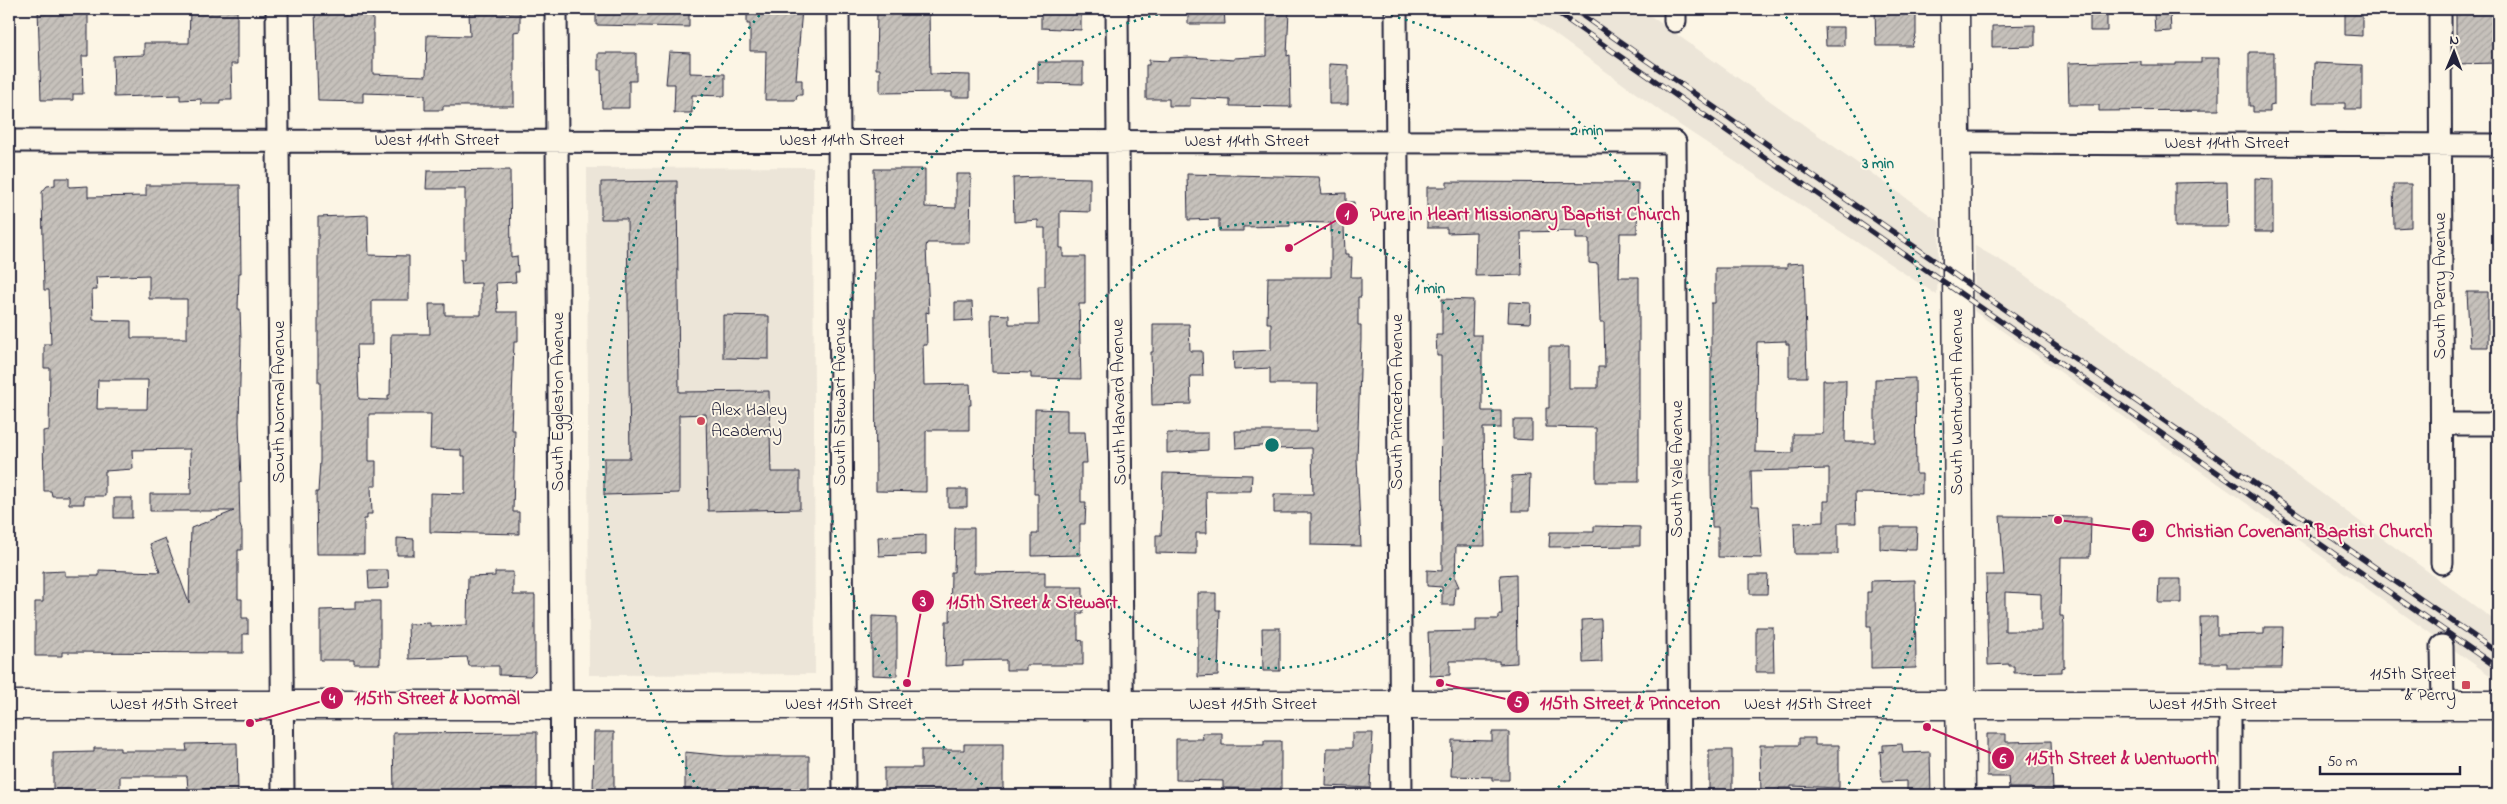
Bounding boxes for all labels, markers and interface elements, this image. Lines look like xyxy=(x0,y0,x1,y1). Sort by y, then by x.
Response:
north arrow xyxy=(2430,28,2480,78)
text: N xyxy=(2449,30,2459,51)
text: 2 min xyxy=(1570,120,1604,142)
street label: West 114th Street xyxy=(374,128,500,154)
street label: West 114th Street xyxy=(779,128,905,154)
street label: West 114th Street xyxy=(1184,129,1310,155)
street label: West 114th Street xyxy=(2164,131,2290,157)
text: 3 min xyxy=(1861,153,1894,175)
callout: Pure in Heart Missionary Baptist Church xyxy=(1335,197,1690,231)
text: Pure in Heart Missionary Baptist Church xyxy=(1370,202,1680,231)
text: 1 xyxy=(1345,204,1350,226)
street label: South Perry Avenue xyxy=(2428,211,2454,360)
text: 1 min xyxy=(1415,278,1446,300)
street label: South Wentworth Avenue xyxy=(1945,308,1971,495)
street label: South Eggleston Avenue xyxy=(546,311,573,492)
street label: South Princeton Avenue xyxy=(1385,313,1411,490)
street label: South Stewart Avenue xyxy=(828,317,854,486)
street label: South Harvard Avenue xyxy=(1106,318,1134,486)
street label: South Normal Avenue xyxy=(267,320,293,483)
place label: Alex Haley Academy xyxy=(711,398,787,445)
street label: South Yale Avenue xyxy=(1665,399,1691,538)
marker: Alex Haley Academy xyxy=(695,415,707,427)
centre of rings xyxy=(1263,436,1281,454)
callout: Christian Covenant Baptist Church xyxy=(2130,514,2442,548)
text: Christian Covenant Baptist Church xyxy=(2165,519,2433,546)
text: 2 xyxy=(2138,521,2147,543)
callout: 115th Street & Stewart xyxy=(911,584,1127,618)
text: 115th Street & Stewart xyxy=(946,590,1118,617)
text: 3 xyxy=(919,591,926,613)
place label: 115th Street & Perry xyxy=(2370,662,2456,709)
marker: 115th Street & Perry xyxy=(2460,679,2472,691)
callout: 115th Street & Normal xyxy=(319,681,530,715)
callout: 115th Street & Princeton xyxy=(1505,685,1730,719)
text: 115th Street & Normal xyxy=(354,686,520,713)
text: 4 xyxy=(328,688,336,710)
text: 115th Street & Princeton xyxy=(1540,691,1720,718)
street label: West 115th Street xyxy=(110,692,238,718)
street label: West 115th Street xyxy=(785,692,913,718)
street label: West 115th Street xyxy=(1189,692,1317,718)
text: 5 xyxy=(1514,692,1523,714)
street label: West 115th Street xyxy=(1744,692,1872,718)
street label: West 115th Street xyxy=(2149,692,2277,718)
callout: 115th Street & Wentworth xyxy=(1991,741,2227,775)
scale bar xyxy=(2320,744,2460,776)
text: 115th Street & Wentworth xyxy=(2025,746,2217,773)
text: 6 xyxy=(1999,748,2007,770)
text: 50 m xyxy=(2327,751,2358,773)

